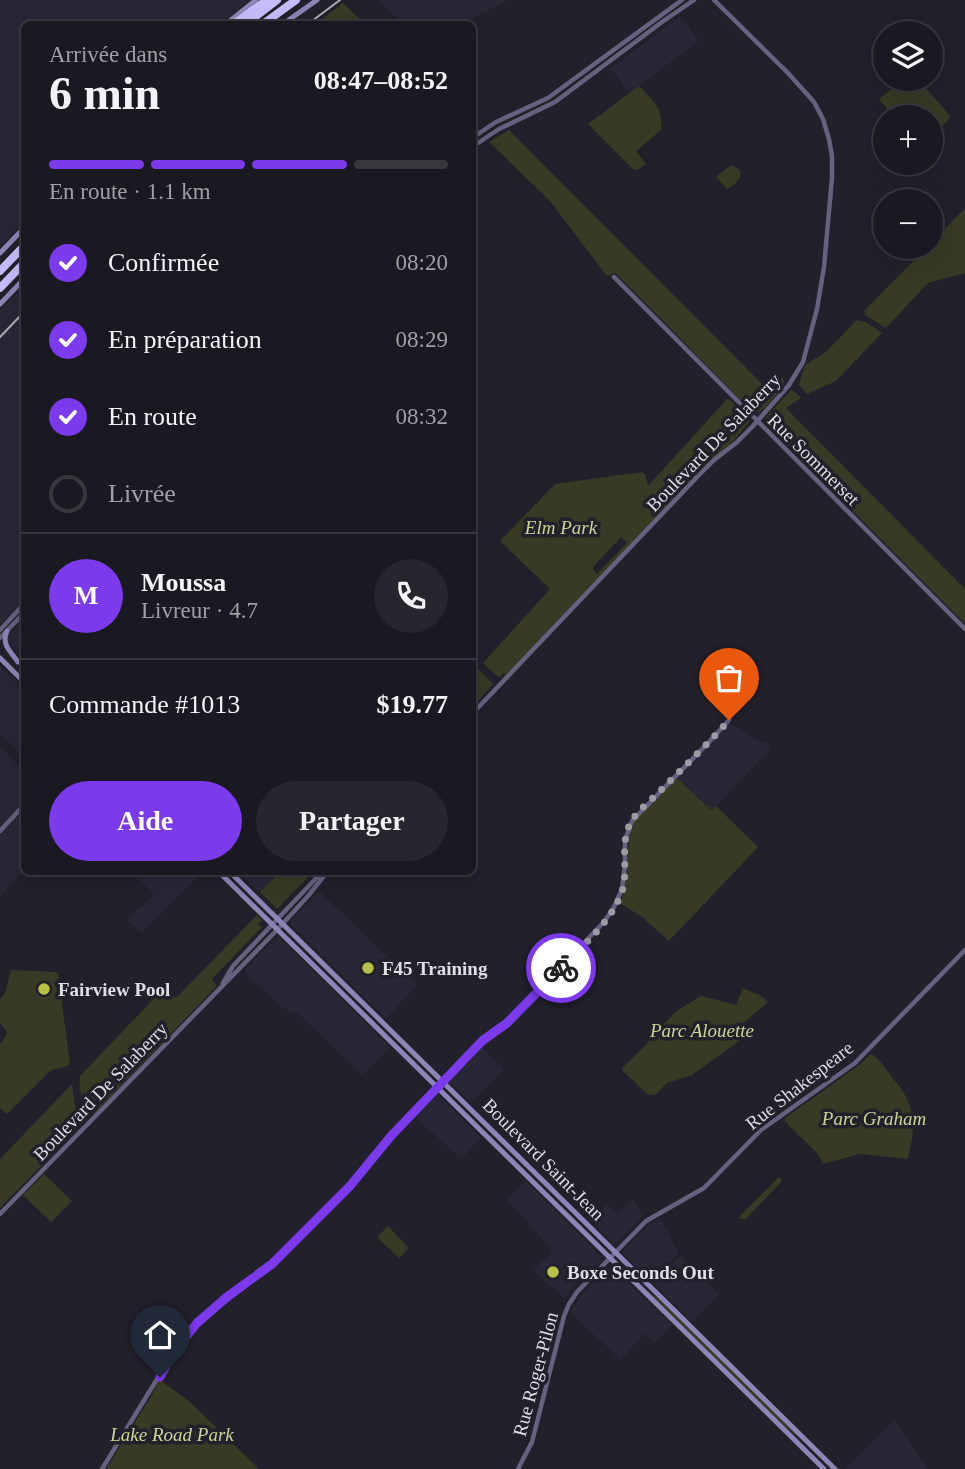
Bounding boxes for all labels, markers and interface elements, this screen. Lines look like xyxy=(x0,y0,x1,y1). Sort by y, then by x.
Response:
map controls xyxy=(873,21,943,259)
button: layers xyxy=(873,21,943,91)
text: Arrivée dans xyxy=(49,42,167,67)
text: 08:47–08:52 xyxy=(314,66,448,95)
text: 6 min xyxy=(49,68,160,119)
button: + xyxy=(873,105,943,175)
text: En route · 1.1 km xyxy=(49,179,211,204)
button: − xyxy=(873,189,943,259)
icon: check xyxy=(49,244,87,282)
text: Confirmée xyxy=(108,248,219,277)
text: 08:20 xyxy=(396,250,448,275)
icon: check xyxy=(49,321,87,359)
text: En préparation xyxy=(108,325,262,354)
text: 08:29 xyxy=(396,327,448,352)
street label: Boulevard De Salaberry xyxy=(642,369,785,516)
icon: check xyxy=(49,398,87,436)
text: En route xyxy=(108,402,197,431)
text: 08:32 xyxy=(396,404,448,429)
street label: Rue Sommerset xyxy=(763,409,864,510)
text: Livrée xyxy=(108,479,176,508)
park label: Elm Park xyxy=(524,517,598,538)
button: phone xyxy=(374,559,448,633)
text: Moussa xyxy=(141,568,226,597)
text: M xyxy=(74,581,98,610)
text: Livreur · 4.7 xyxy=(141,598,258,623)
pin xyxy=(699,648,759,720)
icon: bag xyxy=(710,659,748,697)
text: Commande #1013 xyxy=(49,690,240,719)
text: $19.77 xyxy=(377,690,448,719)
button: Aide xyxy=(49,781,242,861)
button: Partager xyxy=(256,781,448,861)
courier xyxy=(526,933,596,1003)
icon: bike xyxy=(542,949,580,987)
place label: F45 Training xyxy=(382,958,488,979)
marker: F45 Training xyxy=(360,960,376,976)
place label: Fairview Pool xyxy=(58,979,170,1000)
marker: Fairview Pool xyxy=(36,981,52,997)
street label: Boulevard De Salaberry xyxy=(29,1018,172,1165)
park label: Parc Alouette xyxy=(649,1020,754,1041)
street label: Rue Shakespeare xyxy=(741,1037,857,1134)
street label: Boulevard Saint-Jean xyxy=(479,1094,609,1225)
park label: Parc Graham xyxy=(821,1108,926,1129)
place label: Boxe Seconds Out xyxy=(567,1262,714,1283)
marker: Boxe Seconds Out xyxy=(545,1264,561,1280)
pin xyxy=(130,1305,190,1377)
street label: Rue Roger-Pilon xyxy=(509,1309,562,1439)
icon: home xyxy=(141,1316,179,1354)
park label: Lake Road Park xyxy=(109,1424,234,1445)

